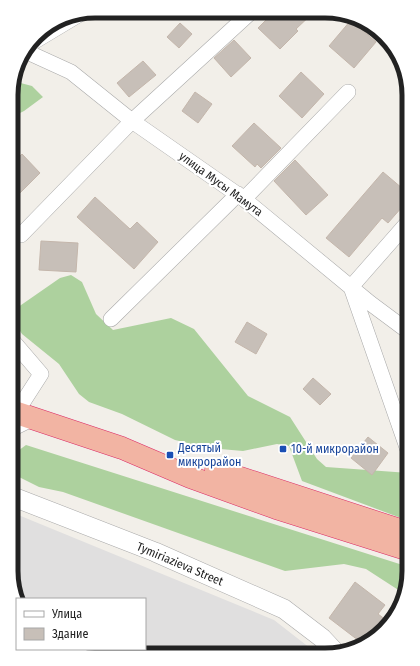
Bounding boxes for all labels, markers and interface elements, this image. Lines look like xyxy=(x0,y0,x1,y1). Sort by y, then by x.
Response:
street label: улица Мусы Мамута xyxy=(176,149,266,219)
place label: Десятый микрорайон xyxy=(177,441,241,469)
place label: 10-й микрорайон xyxy=(291,442,379,456)
marker: 10-й микрорайон xyxy=(278,444,288,454)
marker: Десятый микрорайон xyxy=(165,450,175,460)
street label: Tymiriazieva Street xyxy=(135,539,226,589)
legend xyxy=(16,598,146,650)
text: Улица xyxy=(51,607,82,621)
text: Здание xyxy=(52,627,88,641)

